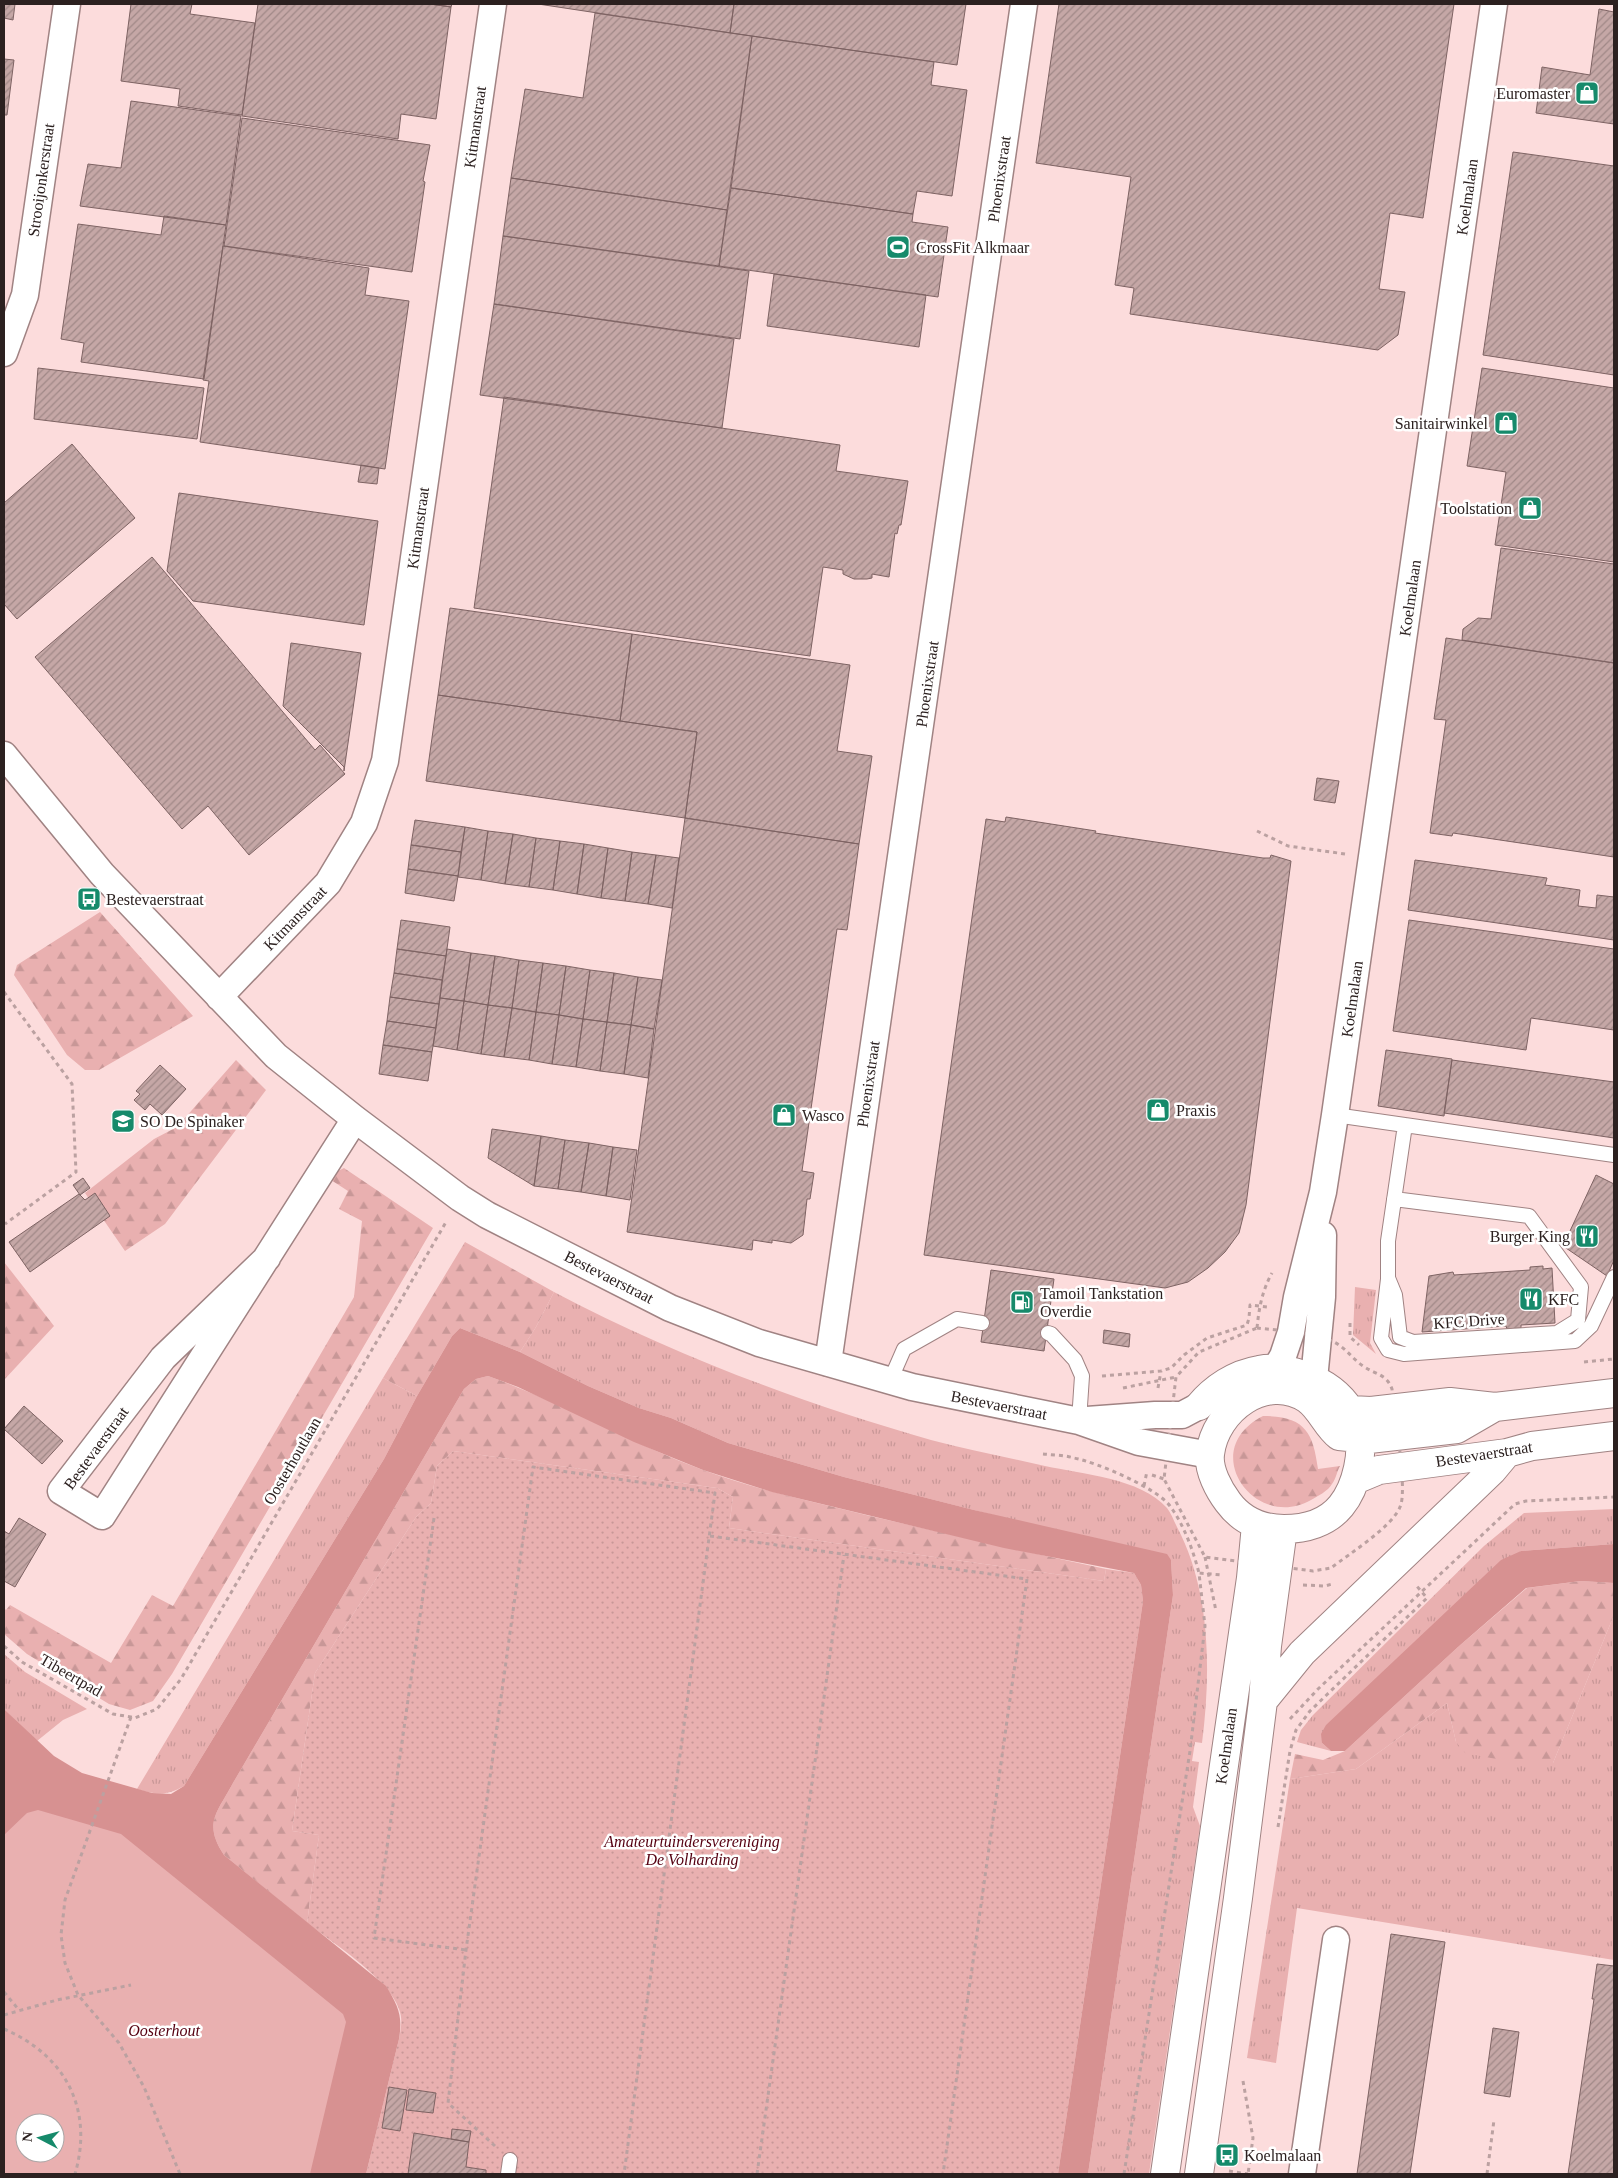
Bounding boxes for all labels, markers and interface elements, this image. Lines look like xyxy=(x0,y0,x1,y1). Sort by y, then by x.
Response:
shop icon: Euromaster xyxy=(1574,80,1600,106)
street label: Kitmanstraat xyxy=(461,84,489,169)
place label: Euromaster xyxy=(1496,85,1571,102)
street label: Strooijonkerstraat xyxy=(25,122,58,238)
street label: Phoenixstraat xyxy=(985,134,1014,223)
street label: Koelmalaan xyxy=(1453,158,1481,236)
sports icon: CrossFit Alkmaar xyxy=(885,234,911,260)
place label: CrossFit Alkmaar xyxy=(916,239,1030,256)
shop icon: Sanitairwinkel xyxy=(1493,410,1519,436)
place label: Sanitairwinkel xyxy=(1395,415,1489,432)
street label: Kitmanstraat xyxy=(404,485,432,570)
shop icon: Toolstation xyxy=(1517,495,1543,521)
place label: Toolstation xyxy=(1440,500,1512,517)
street label: Koelmalaan xyxy=(1396,559,1424,637)
street label: Phoenixstraat xyxy=(913,639,942,728)
street label: Kitmanstraat xyxy=(260,882,330,954)
bus stop icon: Bestevaerstraat xyxy=(76,886,102,912)
place label: Bestevaerstraat xyxy=(106,891,204,908)
street label: Koelmalaan xyxy=(1338,960,1366,1038)
street label: Phoenixstraat xyxy=(854,1039,883,1128)
shop icon: Praxis xyxy=(1145,1097,1171,1123)
shop icon: Wasco xyxy=(771,1102,797,1128)
place label: Praxis xyxy=(1176,1102,1216,1119)
place label: Wasco xyxy=(802,1107,844,1124)
school or university icon: SO De Spinaker xyxy=(110,1108,136,1134)
place label: SO De Spinaker xyxy=(140,1113,245,1131)
restaurant icon: Burger King xyxy=(1574,1223,1600,1249)
place label: Burger King xyxy=(1490,1228,1570,1246)
street label: Bestevaerstraat xyxy=(562,1247,657,1307)
place label: Tamoil Tankstation Overdie xyxy=(1040,1285,1163,1320)
restaurant icon: KFC xyxy=(1518,1286,1544,1312)
fuel station icon: Tamoil Tankstation Overdie xyxy=(1009,1289,1035,1315)
place label: KFC xyxy=(1548,1291,1579,1308)
street label: KFC Drive xyxy=(1433,1310,1505,1332)
street label: Bestevaerstraat xyxy=(949,1387,1049,1423)
street label: Bestevaerstraat xyxy=(60,1403,132,1493)
street label: Oosterhoutlaan xyxy=(260,1414,324,1508)
street label: Bestevaerstraat xyxy=(1434,1438,1534,1470)
street label: Tibeertpad xyxy=(36,1650,105,1700)
street label: Koelmalaan xyxy=(1212,1707,1240,1785)
park label: Amateurtuindersvereniging De Volharding xyxy=(603,1833,780,1869)
park label: Oosterhout xyxy=(128,2022,200,2039)
north arrow xyxy=(15,2113,65,2163)
text: N xyxy=(20,2131,36,2143)
bus stop icon: Koelmalaan xyxy=(1214,2142,1240,2168)
place label: Koelmalaan xyxy=(1244,2147,1321,2164)

